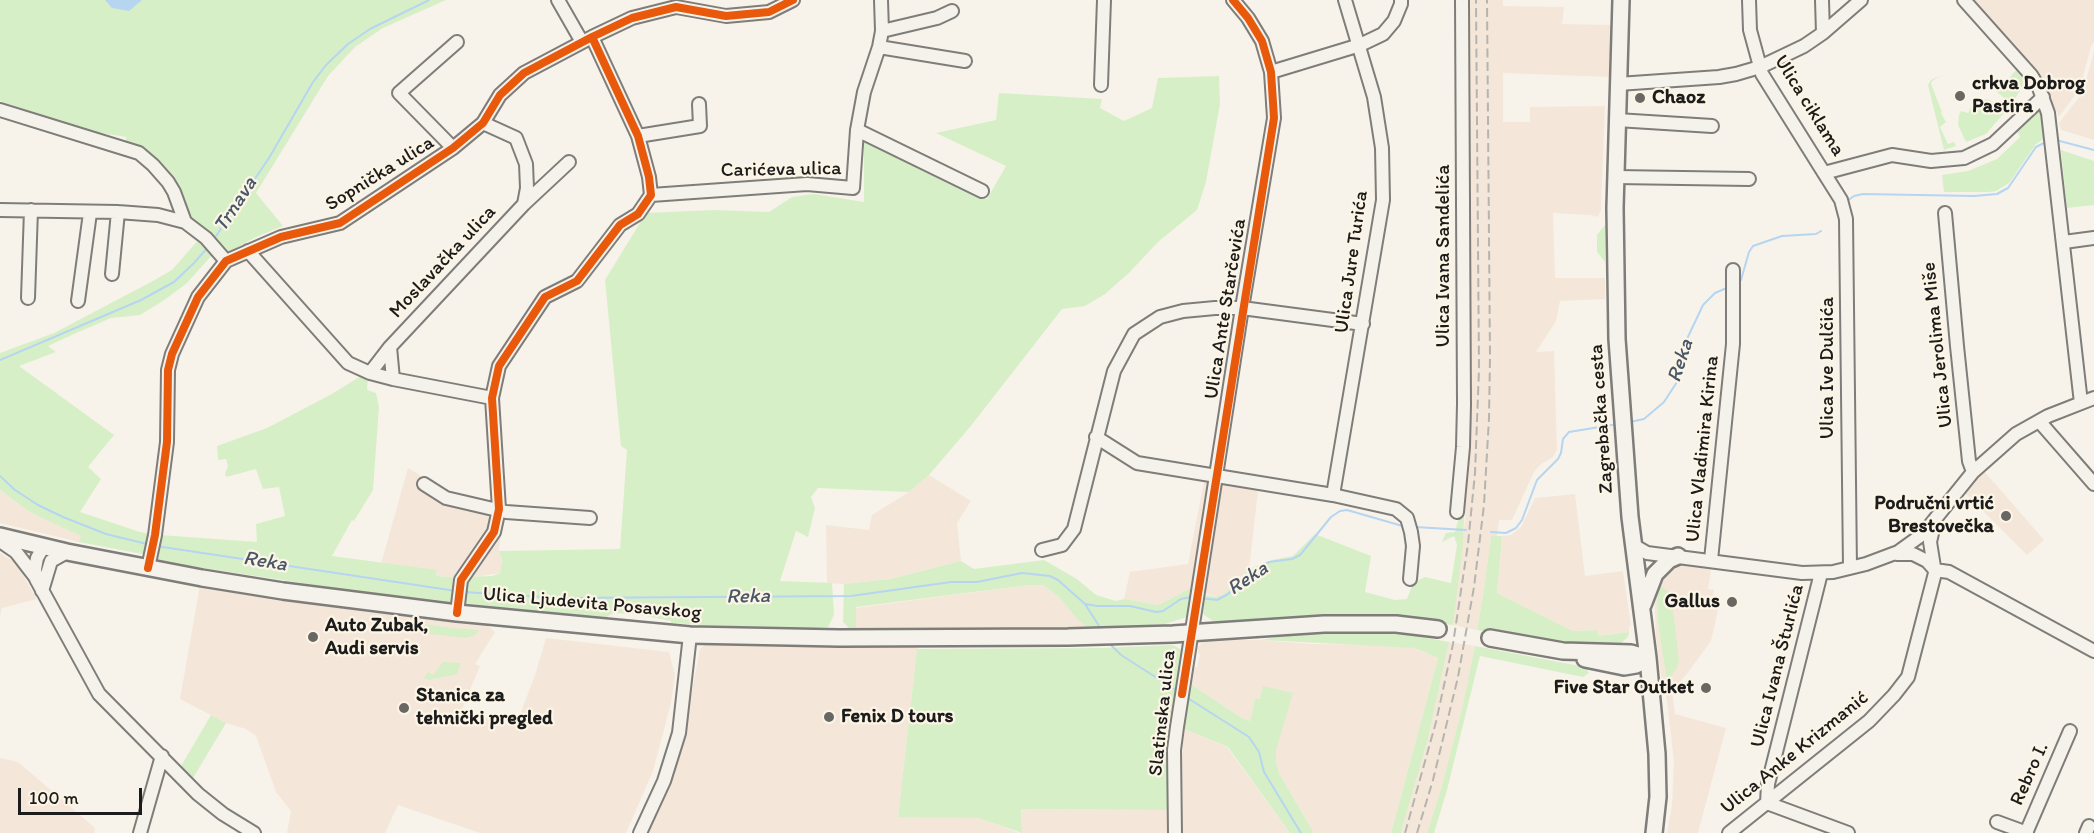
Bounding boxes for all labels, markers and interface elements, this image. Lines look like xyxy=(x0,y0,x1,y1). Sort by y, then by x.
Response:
street label: Ulica ciklama xyxy=(1768,51,1850,161)
place label: crkva Dobrog Pastira xyxy=(1972,72,2085,119)
place label: Chaoz xyxy=(1652,86,1705,110)
marker: crkva Dobrog Pastira xyxy=(1953,89,1967,103)
marker: Chaoz xyxy=(1633,91,1647,105)
street label: Sopnička ulica xyxy=(321,131,439,217)
street label: Carićeva ulica xyxy=(720,157,842,183)
street label: Ulica Ivana Sandelića xyxy=(1432,164,1456,348)
water label: Trnava xyxy=(209,173,263,237)
street label: Ulica Jure Turića xyxy=(1330,189,1374,335)
street label: Moslavačka ulica xyxy=(384,200,502,324)
street label: Ulica Ante Starčevića xyxy=(1200,217,1252,401)
street label: Ulica Jerolima Miše xyxy=(1917,261,1959,429)
street label: Ulica Ive Dulčića xyxy=(1816,297,1840,439)
water label: Reka xyxy=(1662,336,1700,386)
street label: Zagrebačka cesta xyxy=(1585,343,1619,495)
street label: Ulica Vladimira Kirina xyxy=(1681,354,1725,544)
place label: Područni vrtić Brestovečka xyxy=(1874,492,1994,539)
marker: Područni vrtić Brestovečka xyxy=(1999,509,2013,523)
water label: Reka xyxy=(241,546,289,578)
water label: Reka xyxy=(1223,556,1273,602)
street label: Ulica Ljudevita Posavskog xyxy=(482,582,702,626)
street label: Ulica Ivana Šturlića xyxy=(1746,582,1810,750)
water label: Reka xyxy=(726,584,770,610)
place label: Gallus xyxy=(1665,590,1720,614)
marker: Gallus xyxy=(1725,595,1739,609)
place label: Auto Zubak, Audi servis xyxy=(325,614,428,661)
marker: Auto Zubak, Audi servis xyxy=(306,630,320,644)
street label: Slatinska ulica xyxy=(1144,649,1182,777)
place label: Five Star Outket xyxy=(1554,676,1694,700)
marker: Five Star Outket xyxy=(1699,681,1713,695)
place label: Stanica za tehnički pregled xyxy=(416,684,553,731)
street label: Ulica Anke Krizmanić xyxy=(1716,686,1874,820)
marker: Stanica za tehnički pregled xyxy=(397,701,411,715)
place label: Fenix D tours xyxy=(841,705,953,729)
marker: Fenix D tours xyxy=(822,710,836,724)
street label: Rebro I. xyxy=(2006,739,2054,809)
scale bar xyxy=(21,776,146,814)
text: 100 m xyxy=(29,787,79,809)

